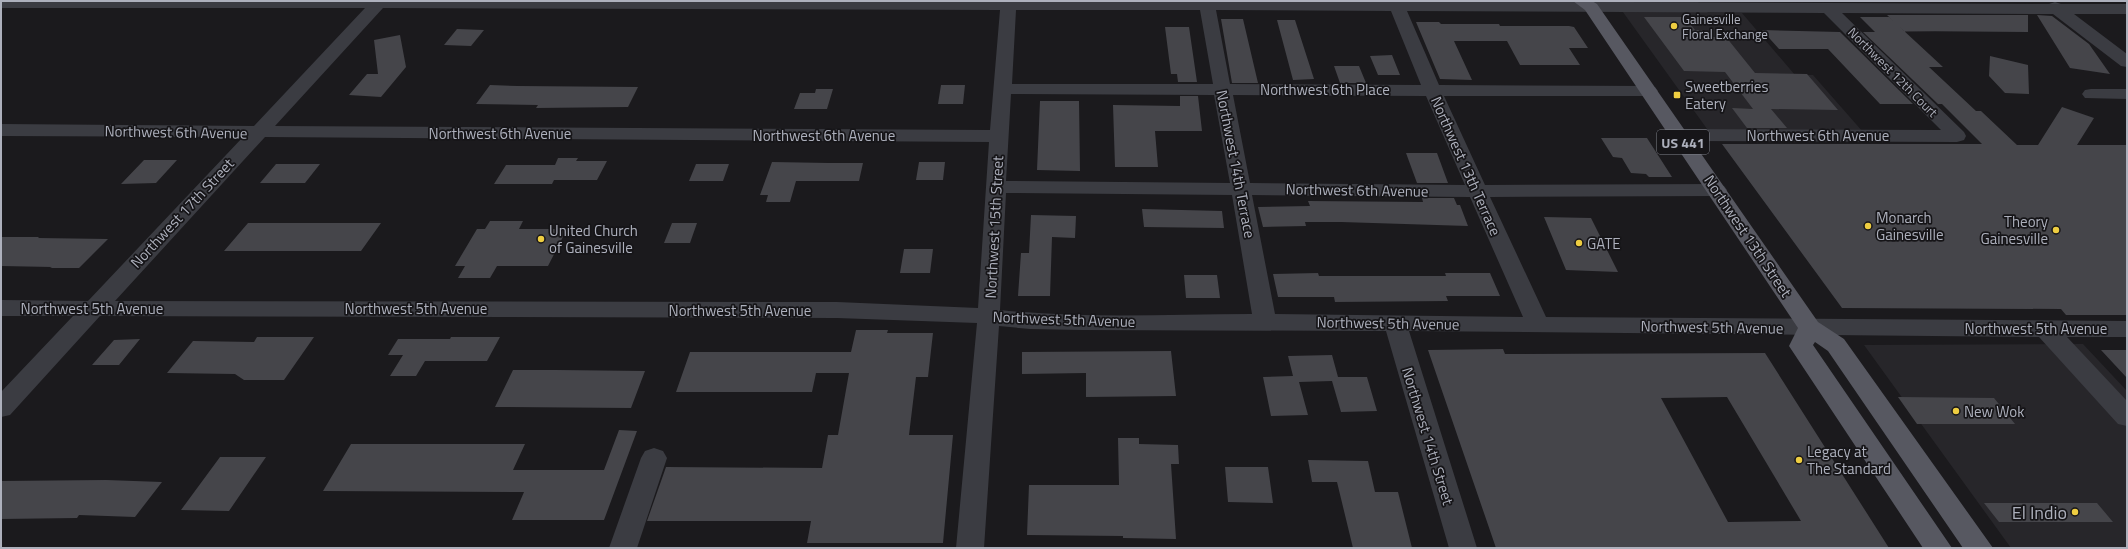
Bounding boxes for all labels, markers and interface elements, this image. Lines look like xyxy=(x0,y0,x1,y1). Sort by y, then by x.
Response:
place label: Gainesville Floral Exchange xyxy=(1682,9,1768,44)
marker: Gainesville Floral Exchange xyxy=(1669,21,1679,31)
street label: Northwest 12th Court xyxy=(1843,22,1943,122)
place label: Sweetberries Eatery xyxy=(1685,75,1768,115)
street label: Northwest 6th Place xyxy=(1260,78,1390,101)
street label: Northwest 14th Terrace xyxy=(1210,88,1262,240)
marker: Sweetberries Eatery xyxy=(1672,90,1682,100)
street label: Northwest 13th Terrace xyxy=(1425,93,1507,239)
street label: Northwest 6th Avenue xyxy=(104,119,248,145)
street label: Northwest 6th Avenue xyxy=(429,122,571,145)
street label: Northwest 6th Avenue xyxy=(753,124,895,147)
street label: Northwest 6th Avenue xyxy=(1747,124,1889,147)
road number: US 441 xyxy=(1657,130,1709,154)
street label: Northwest 17th Street xyxy=(125,152,240,273)
street label: Northwest 15th Street xyxy=(979,154,1009,299)
street label: Northwest 13th Street xyxy=(1698,170,1798,302)
street label: Northwest 6th Avenue xyxy=(1285,177,1429,203)
place label: Monarch Gainesville xyxy=(1876,206,1944,246)
place label: Theory Gainesville xyxy=(1980,210,2048,250)
place label: United Church of Gainesville xyxy=(549,219,638,259)
marker: Monarch Gainesville xyxy=(1863,221,1873,231)
marker: Theory Gainesville xyxy=(2051,225,2061,235)
place label: GATE xyxy=(1587,232,1621,255)
marker: United Church of Gainesville xyxy=(536,234,546,244)
marker: GATE xyxy=(1574,238,1584,248)
street label: Northwest 5th Avenue xyxy=(21,297,163,320)
street label: Northwest 5th Avenue xyxy=(345,297,487,320)
street label: Northwest 5th Avenue xyxy=(669,299,811,322)
street label: Northwest 5th Avenue xyxy=(992,305,1136,333)
street label: Northwest 5th Avenue xyxy=(1316,310,1460,336)
street label: Northwest 5th Avenue xyxy=(1640,314,1784,340)
street label: Northwest 5th Avenue xyxy=(1965,317,2107,340)
street label: Northwest 14th Street xyxy=(1396,364,1460,508)
place label: New Wok xyxy=(1964,400,2024,423)
marker: New Wok xyxy=(1951,406,1961,416)
place label: Legacy at The Standard xyxy=(1807,440,1891,480)
marker: Legacy at The Standard xyxy=(1794,455,1804,465)
place label: El Indio xyxy=(2012,499,2067,526)
marker: El Indio xyxy=(2070,507,2080,517)

